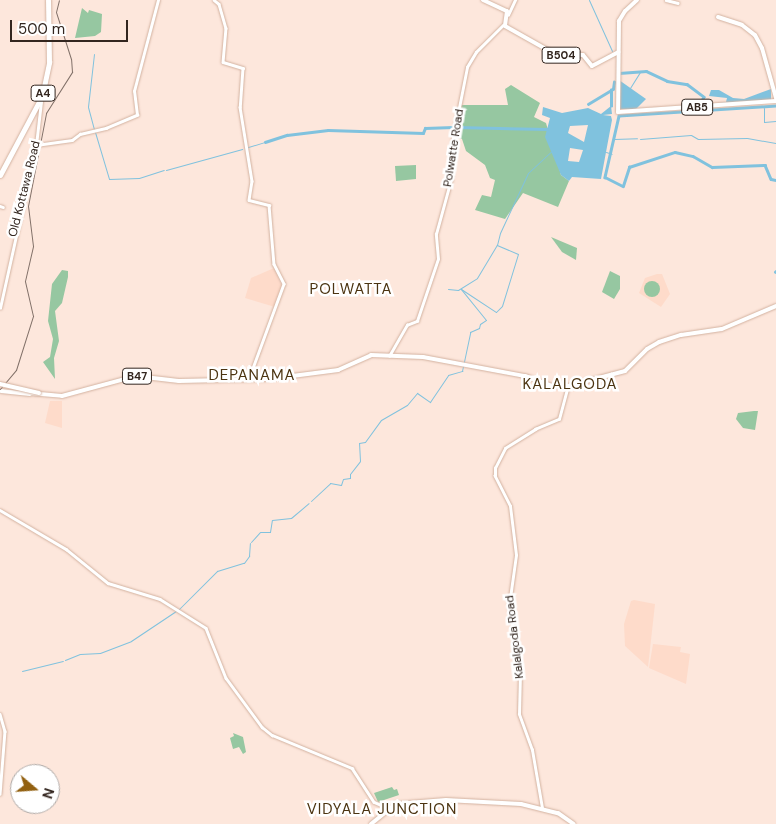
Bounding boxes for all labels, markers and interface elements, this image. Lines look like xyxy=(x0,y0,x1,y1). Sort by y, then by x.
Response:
scale bar xyxy=(12,10,130,42)
text: 500 m xyxy=(18,19,65,39)
road number: B504 xyxy=(541,46,581,64)
road number: A4 xyxy=(30,85,56,102)
road number: AB5 xyxy=(681,98,713,115)
street label: Polwatte Road xyxy=(441,108,467,188)
street label: Old Kottawa Road xyxy=(6,139,44,239)
district label: POLWATTA xyxy=(308,281,394,299)
district label: DEPANAMA xyxy=(207,367,297,385)
road number: B47 xyxy=(121,368,153,384)
district label: KALALGODA xyxy=(521,376,619,394)
street label: Kalalgoda Road xyxy=(503,594,527,680)
north arrow xyxy=(10,764,60,814)
text: N xyxy=(38,786,58,801)
district label: VIDYALA JUNCTION xyxy=(305,801,459,819)

